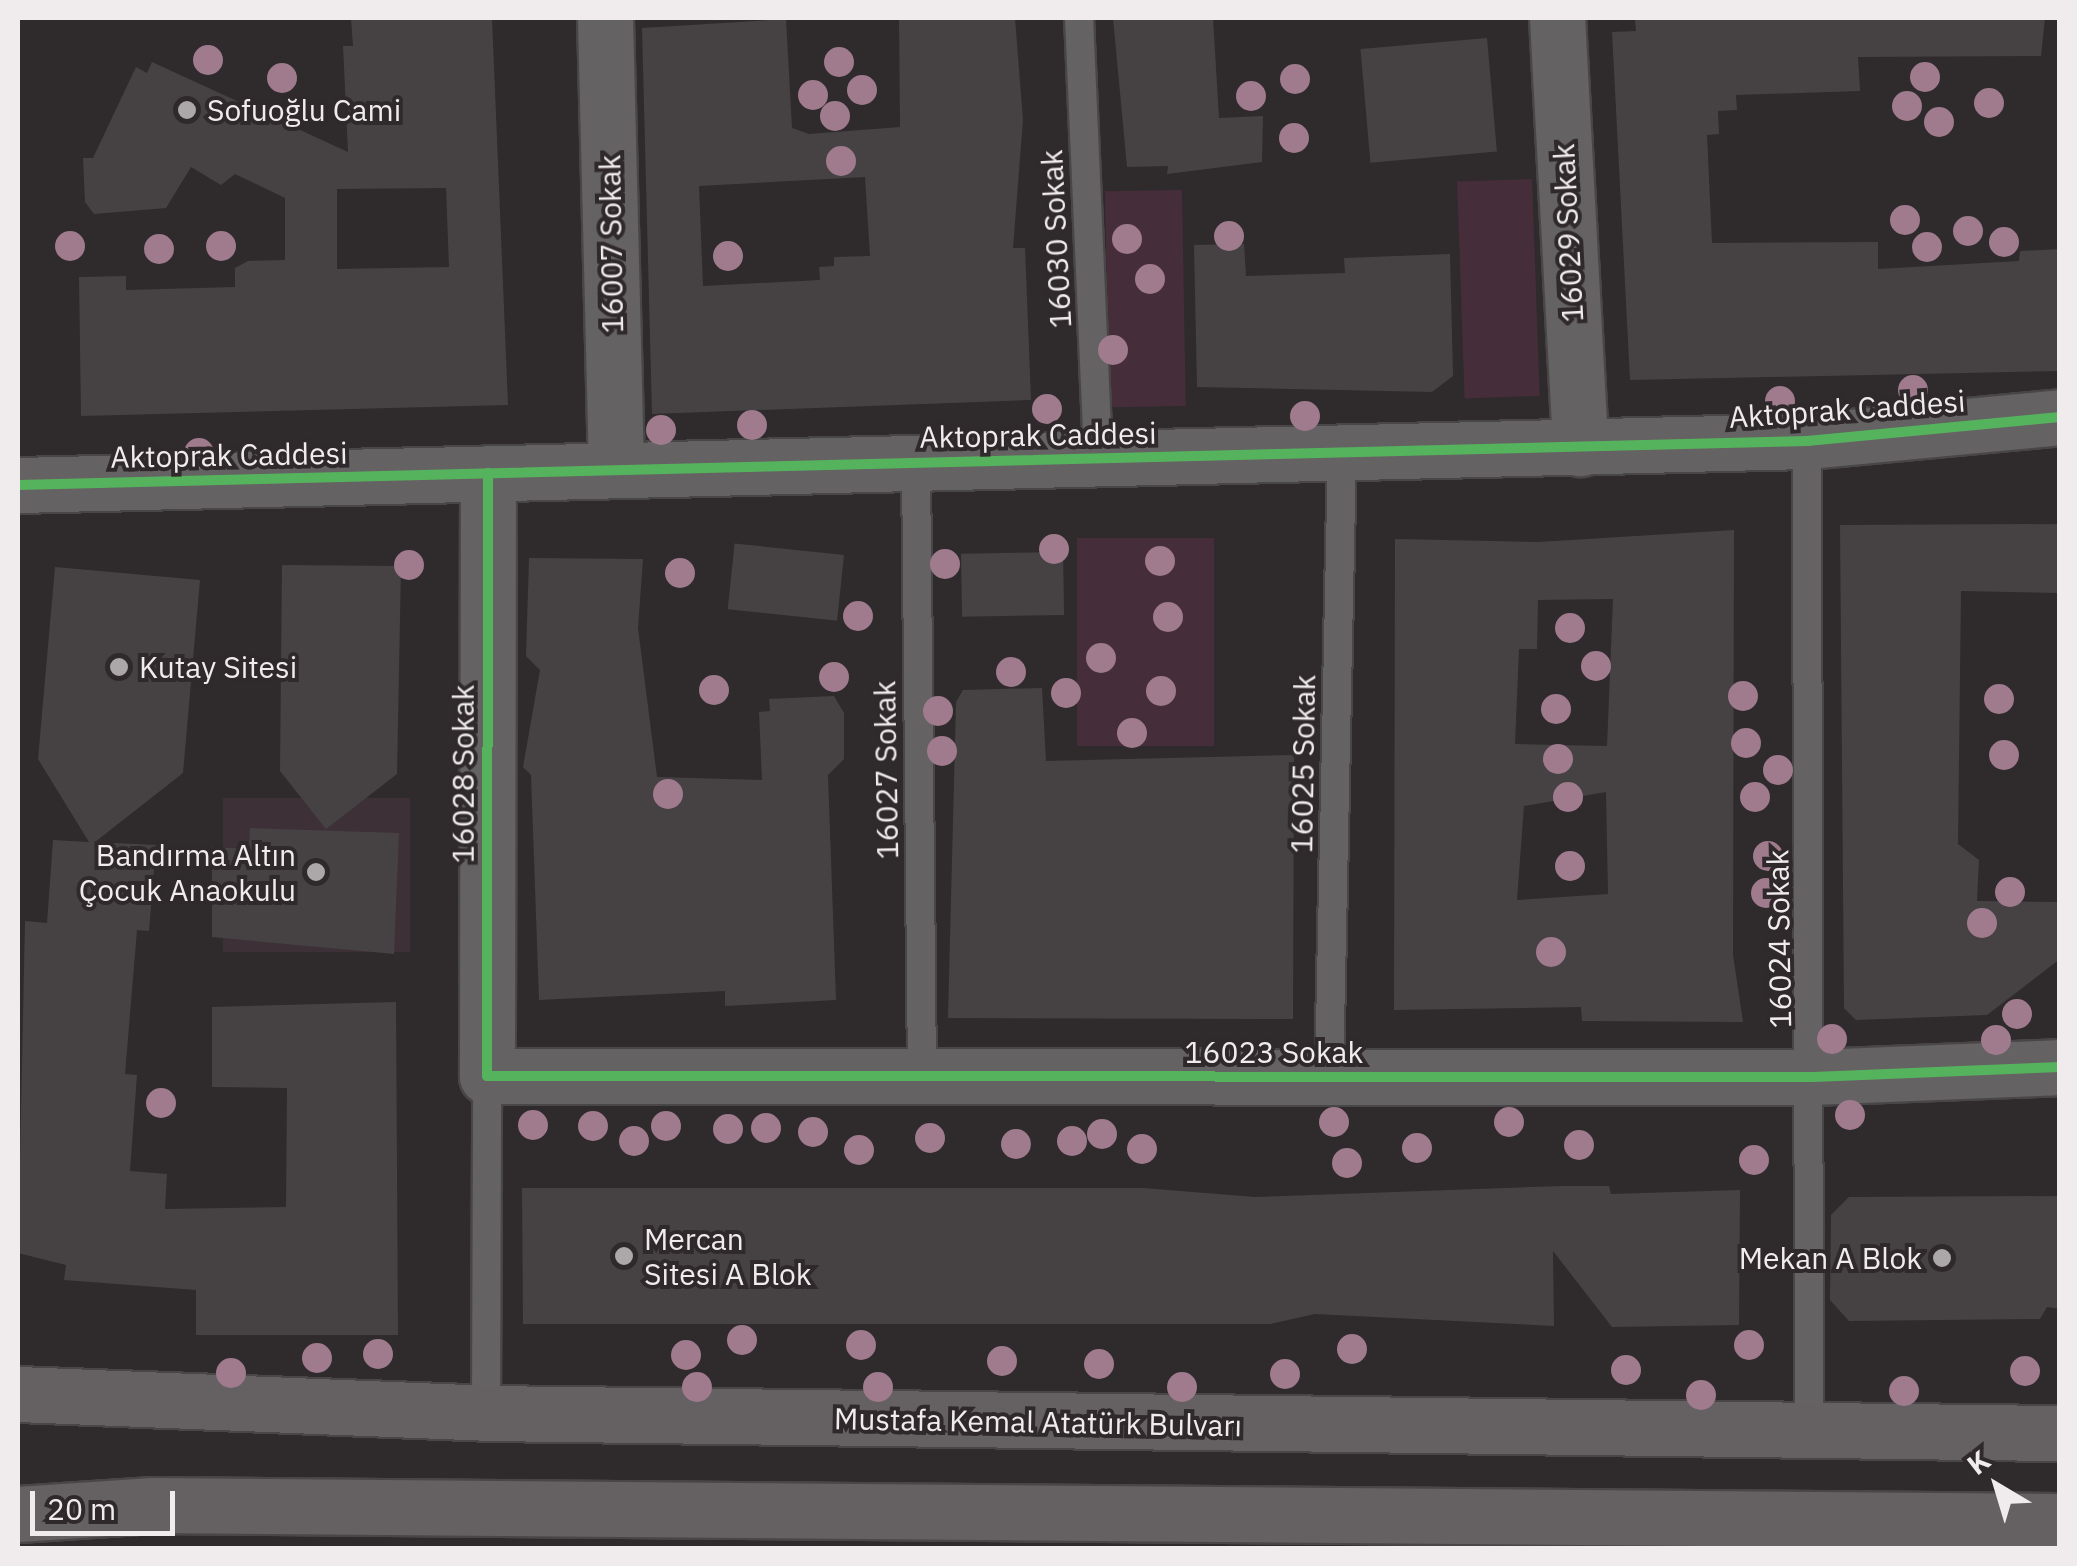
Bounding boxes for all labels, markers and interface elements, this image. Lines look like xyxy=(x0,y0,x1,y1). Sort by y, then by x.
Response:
place label: Sofuoğlu Cami xyxy=(207,92,401,128)
marker: Sofuoğlu Cami xyxy=(176,99,198,121)
street label: 16029 Sokak xyxy=(1545,143,1591,323)
street label: 16030 Sokak xyxy=(1033,149,1079,329)
street label: 16007 Sokak xyxy=(591,154,631,334)
street label: Aktoprak Caddesi xyxy=(1727,383,1967,435)
street label: Aktoprak Caddesi xyxy=(919,415,1157,455)
street label: Aktoprak Caddesi xyxy=(110,435,348,475)
place label: Kutay Sitesi xyxy=(139,649,297,685)
marker: Kutay Sitesi xyxy=(108,656,130,678)
street label: 16025 Sokak xyxy=(1283,674,1323,854)
street label: 16027 Sokak xyxy=(866,680,906,860)
street label: 16028 Sokak xyxy=(445,685,481,863)
place label: Bandırma Altın Çocuk Anaokulu xyxy=(79,837,296,908)
street label: 16024 Sokak xyxy=(1759,849,1799,1029)
marker: Bandırma Altın Çocuk Anaokulu xyxy=(305,861,327,883)
street label: 16023 Sokak xyxy=(1185,1034,1363,1070)
place label: Mercan Sitesi A Blok xyxy=(644,1221,812,1292)
place label: Mekan A Blok xyxy=(1739,1240,1922,1276)
marker: Mercan Sitesi A Blok xyxy=(613,1245,635,1267)
marker: Mekan A Blok xyxy=(1931,1247,1953,1269)
street label: Mustafa Kemal Atatürk Bulvarı xyxy=(834,1400,1242,1444)
north arrow xyxy=(1947,1436,2047,1536)
text: K xyxy=(1959,1441,1997,1483)
scale bar xyxy=(35,1471,180,1533)
text: 20 m xyxy=(47,1489,116,1528)

